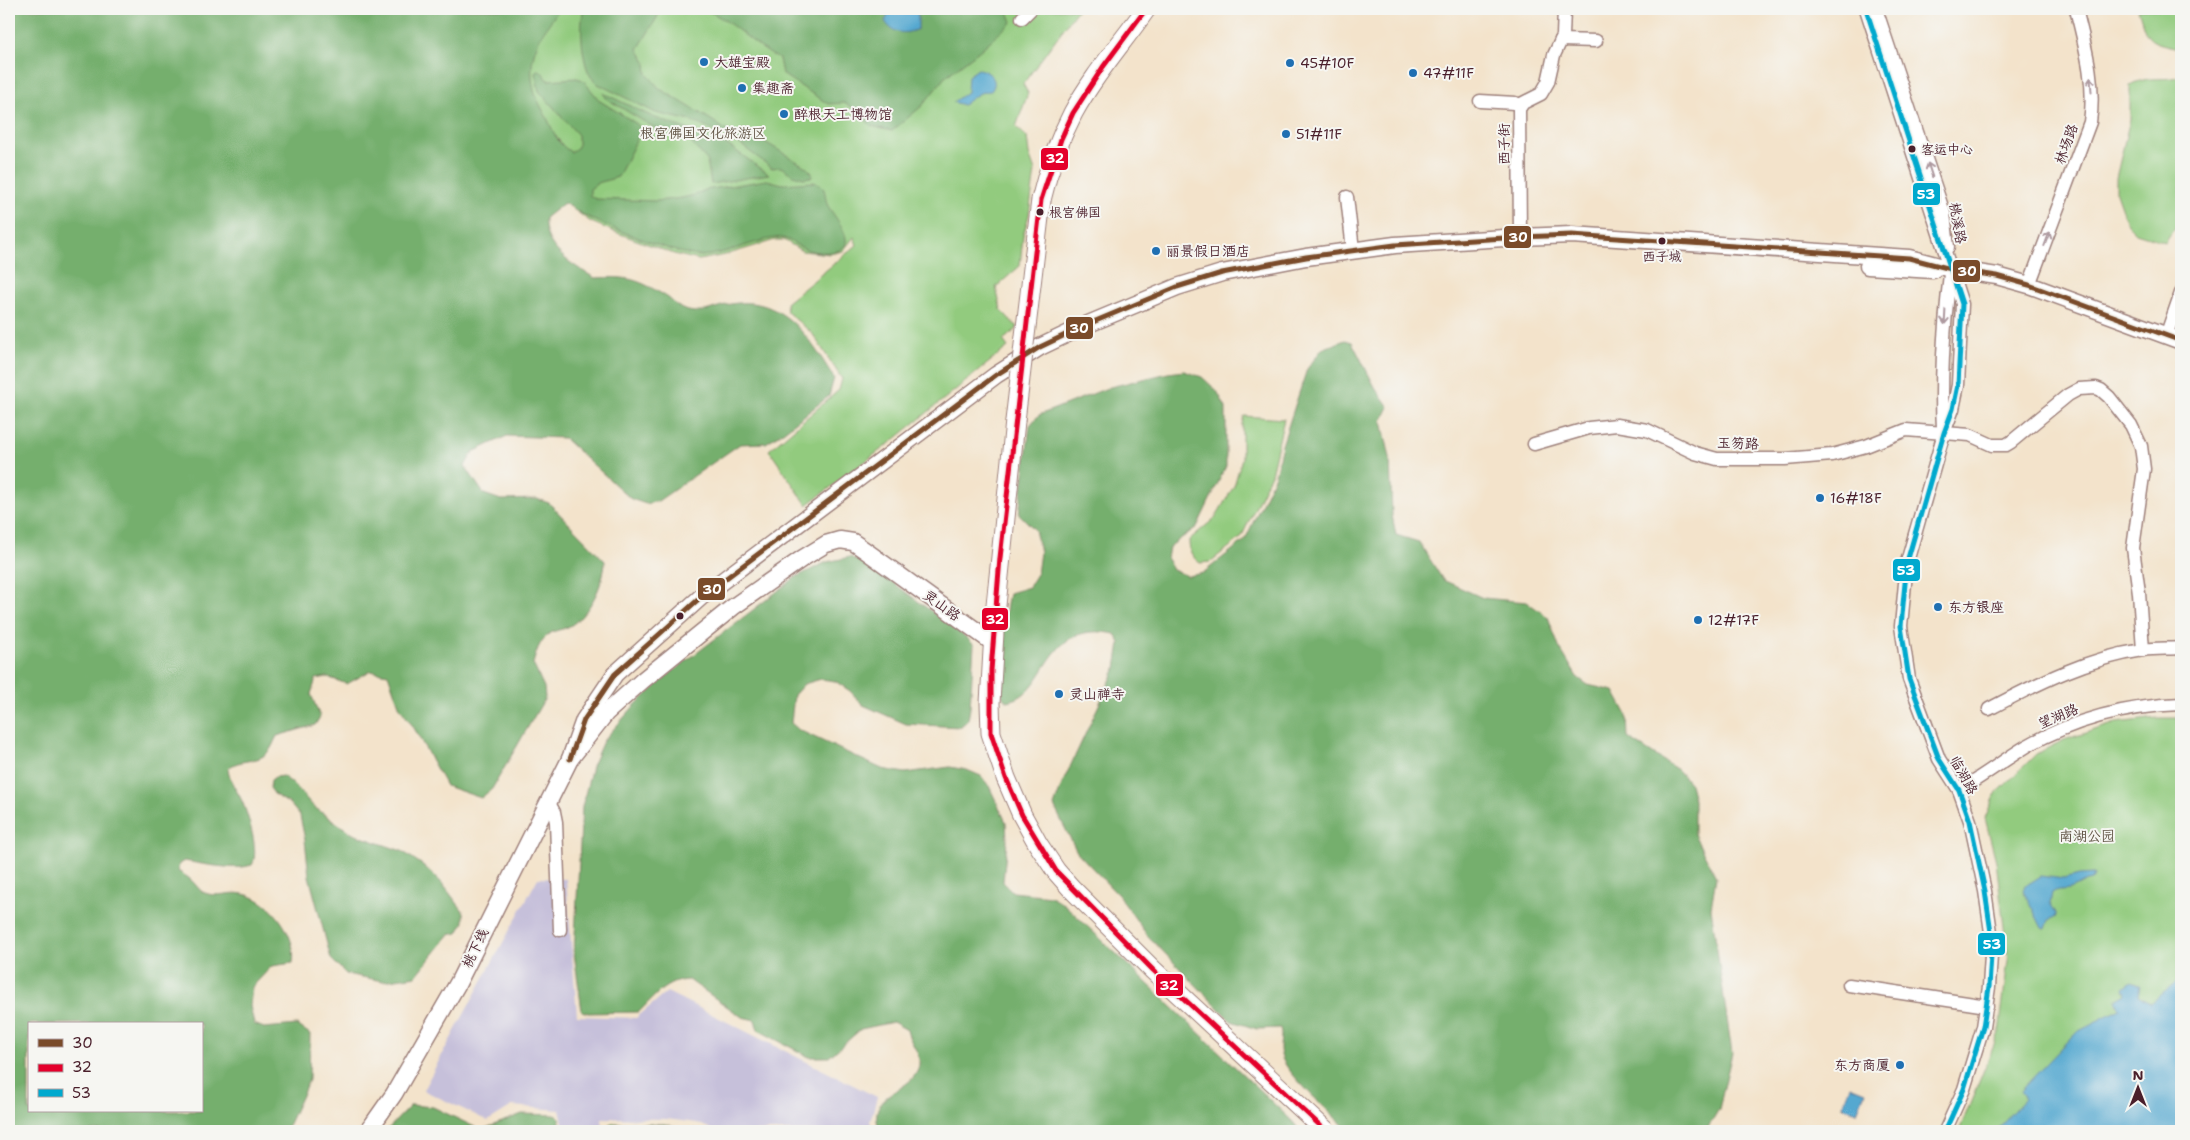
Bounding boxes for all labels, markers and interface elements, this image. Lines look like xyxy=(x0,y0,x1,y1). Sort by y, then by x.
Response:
place label: 大雄宝殿 xyxy=(714,53,770,71)
place label: 45#10F xyxy=(1300,54,1355,72)
marker: 大雄宝殿 xyxy=(698,56,710,68)
marker: 45#10F xyxy=(1284,57,1296,69)
place label: 47#11F xyxy=(1423,64,1474,82)
marker: 47#11F xyxy=(1407,67,1419,79)
one-way arrow xyxy=(2087,77,2096,93)
place label: 集趣斋 xyxy=(752,79,794,97)
marker: 集趣斋 xyxy=(736,82,748,94)
place label: 醉根天工博物馆 xyxy=(794,105,892,123)
marker: 醉根天工博物馆 xyxy=(778,108,790,120)
street label: 林场路 xyxy=(2050,121,2082,167)
street label: 西子街 xyxy=(1495,123,1513,165)
park label: 根宫佛国文化旅游区 xyxy=(640,124,766,142)
place label: 51#11F xyxy=(1296,125,1342,143)
marker: 51#11F xyxy=(1280,128,1292,140)
place label: 客运中心 xyxy=(1921,141,1973,158)
marker: 客运中心 xyxy=(1907,144,1917,154)
line badge: 32 xyxy=(1040,147,1069,171)
text: 32 xyxy=(1045,149,1065,167)
one-way arrow xyxy=(1924,162,1934,178)
line badge: 53 xyxy=(1912,182,1941,206)
text: 53 xyxy=(1917,185,1935,203)
street label: 桃溪路 xyxy=(1945,201,1971,245)
place label: 根宫佛国 xyxy=(1049,204,1101,221)
marker: 根宫佛国 xyxy=(1035,207,1045,217)
line badge: 30 xyxy=(1503,225,1532,249)
text: 30 xyxy=(1508,228,1528,246)
one-way arrow xyxy=(2043,232,2052,248)
marker: 西子城 xyxy=(1657,236,1667,246)
place label: 丽景假日酒店 xyxy=(1166,242,1250,260)
marker: 丽景假日酒店 xyxy=(1150,245,1162,257)
place label: 西子城 xyxy=(1642,248,1682,265)
line badge: 30 xyxy=(1952,259,1981,283)
text: 30 xyxy=(1957,262,1977,280)
one-way arrow xyxy=(1941,309,1950,325)
line badge: 30 xyxy=(1065,316,1094,340)
text: 30 xyxy=(1069,319,1089,337)
street label: 玉笏路 xyxy=(1717,433,1759,453)
place label: 16#18F xyxy=(1830,489,1882,507)
marker: 16#18F xyxy=(1814,492,1826,504)
line badge: 53 xyxy=(1892,558,1921,582)
text: 53 xyxy=(1897,561,1915,579)
line badge: 30 xyxy=(697,577,726,601)
text: 30 xyxy=(702,580,722,598)
street label: 灵山路 xyxy=(920,585,964,625)
place label: 东方银座 xyxy=(1948,598,2004,616)
marker: 东方银座 xyxy=(1932,601,1944,613)
line badge: 32 xyxy=(981,607,1009,631)
text: 32 xyxy=(985,610,1005,628)
unlabelled marker xyxy=(675,611,685,621)
place label: 12#17F xyxy=(1708,611,1759,629)
marker: 12#17F xyxy=(1692,614,1704,626)
place label: 灵山禅寺 xyxy=(1069,685,1125,703)
marker: 灵山禅寺 xyxy=(1053,688,1065,700)
street label: 望湖路 xyxy=(2035,700,2081,732)
street label: 临湖路 xyxy=(1946,752,1982,798)
park label: 南湖公园 xyxy=(2059,827,2115,845)
street label: 桃下线 xyxy=(458,925,492,971)
line badge: 53 xyxy=(1977,932,2006,956)
text: 53 xyxy=(1983,935,2001,953)
line badge: 32 xyxy=(1155,973,1184,997)
text: 32 xyxy=(1159,976,1179,994)
legend xyxy=(28,1022,202,1112)
text: 30 xyxy=(72,1033,93,1053)
place label: 东方商厦 xyxy=(1834,1056,1890,1074)
text: 32 xyxy=(72,1057,92,1077)
marker: 东方商厦 xyxy=(1894,1059,1906,1071)
north arrow xyxy=(2112,1062,2162,1112)
text: N xyxy=(2132,1066,2144,1084)
text: 53 xyxy=(72,1083,91,1103)

